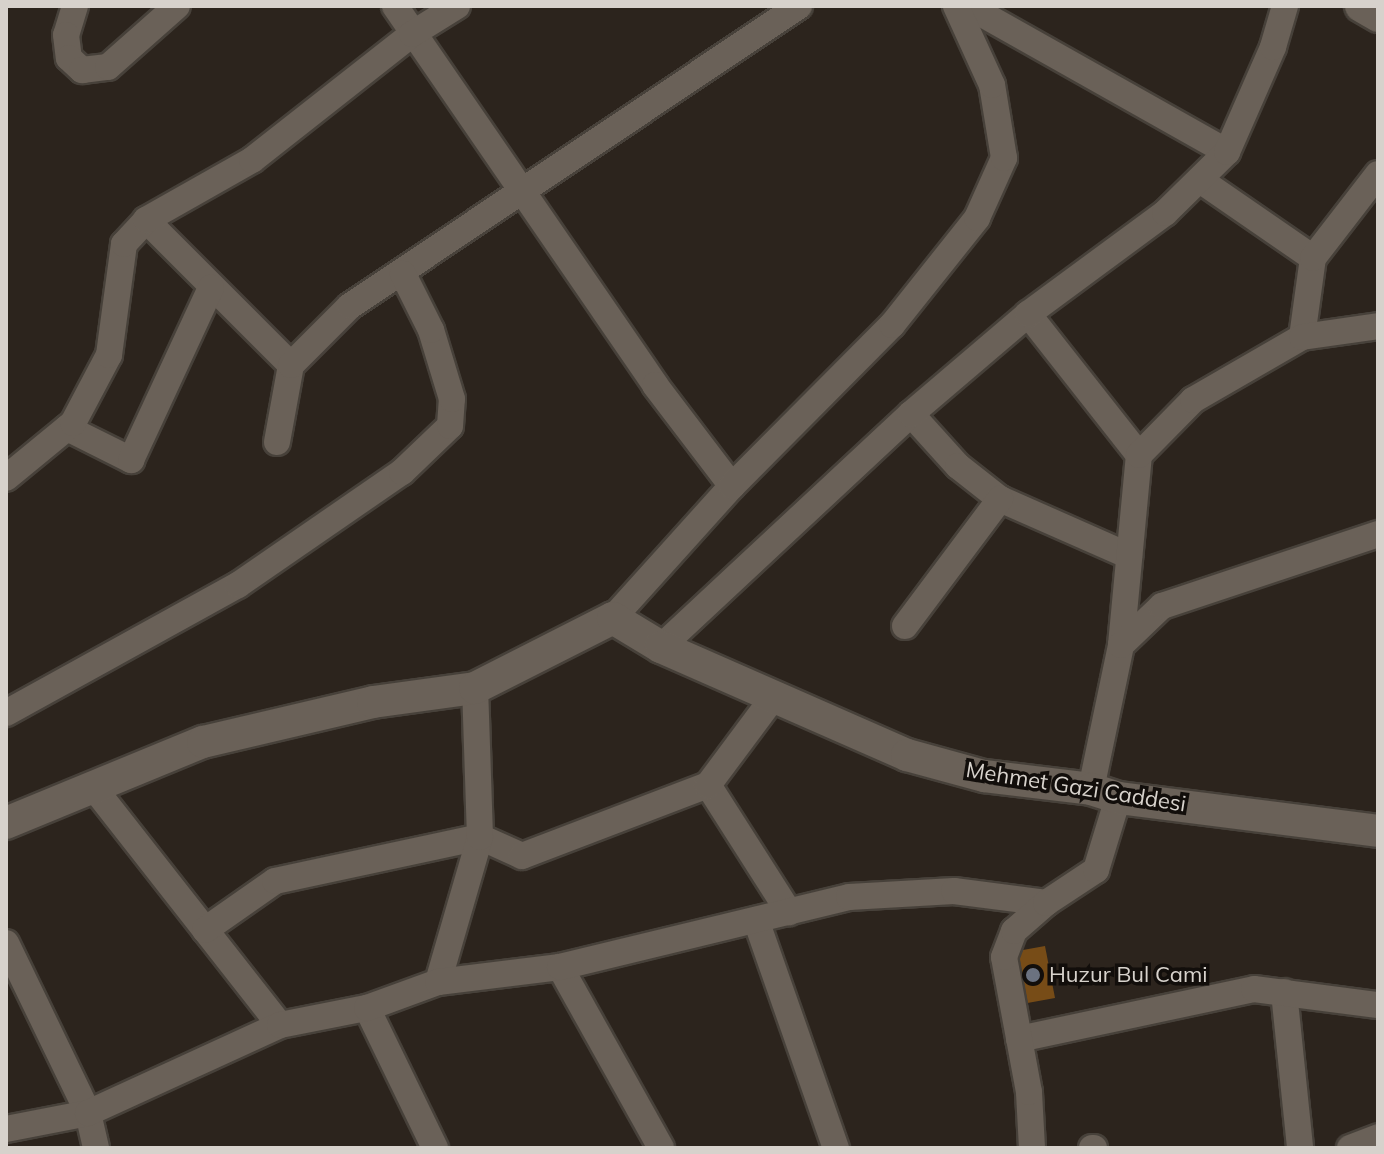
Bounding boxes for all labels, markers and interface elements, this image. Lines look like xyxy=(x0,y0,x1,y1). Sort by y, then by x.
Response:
street label: Mehmet Gazi Caddesi xyxy=(964,757,1188,817)
place label: Huzur Bul Cami xyxy=(1049,962,1207,988)
marker: Huzur Bul Cami xyxy=(1024,966,1042,984)

